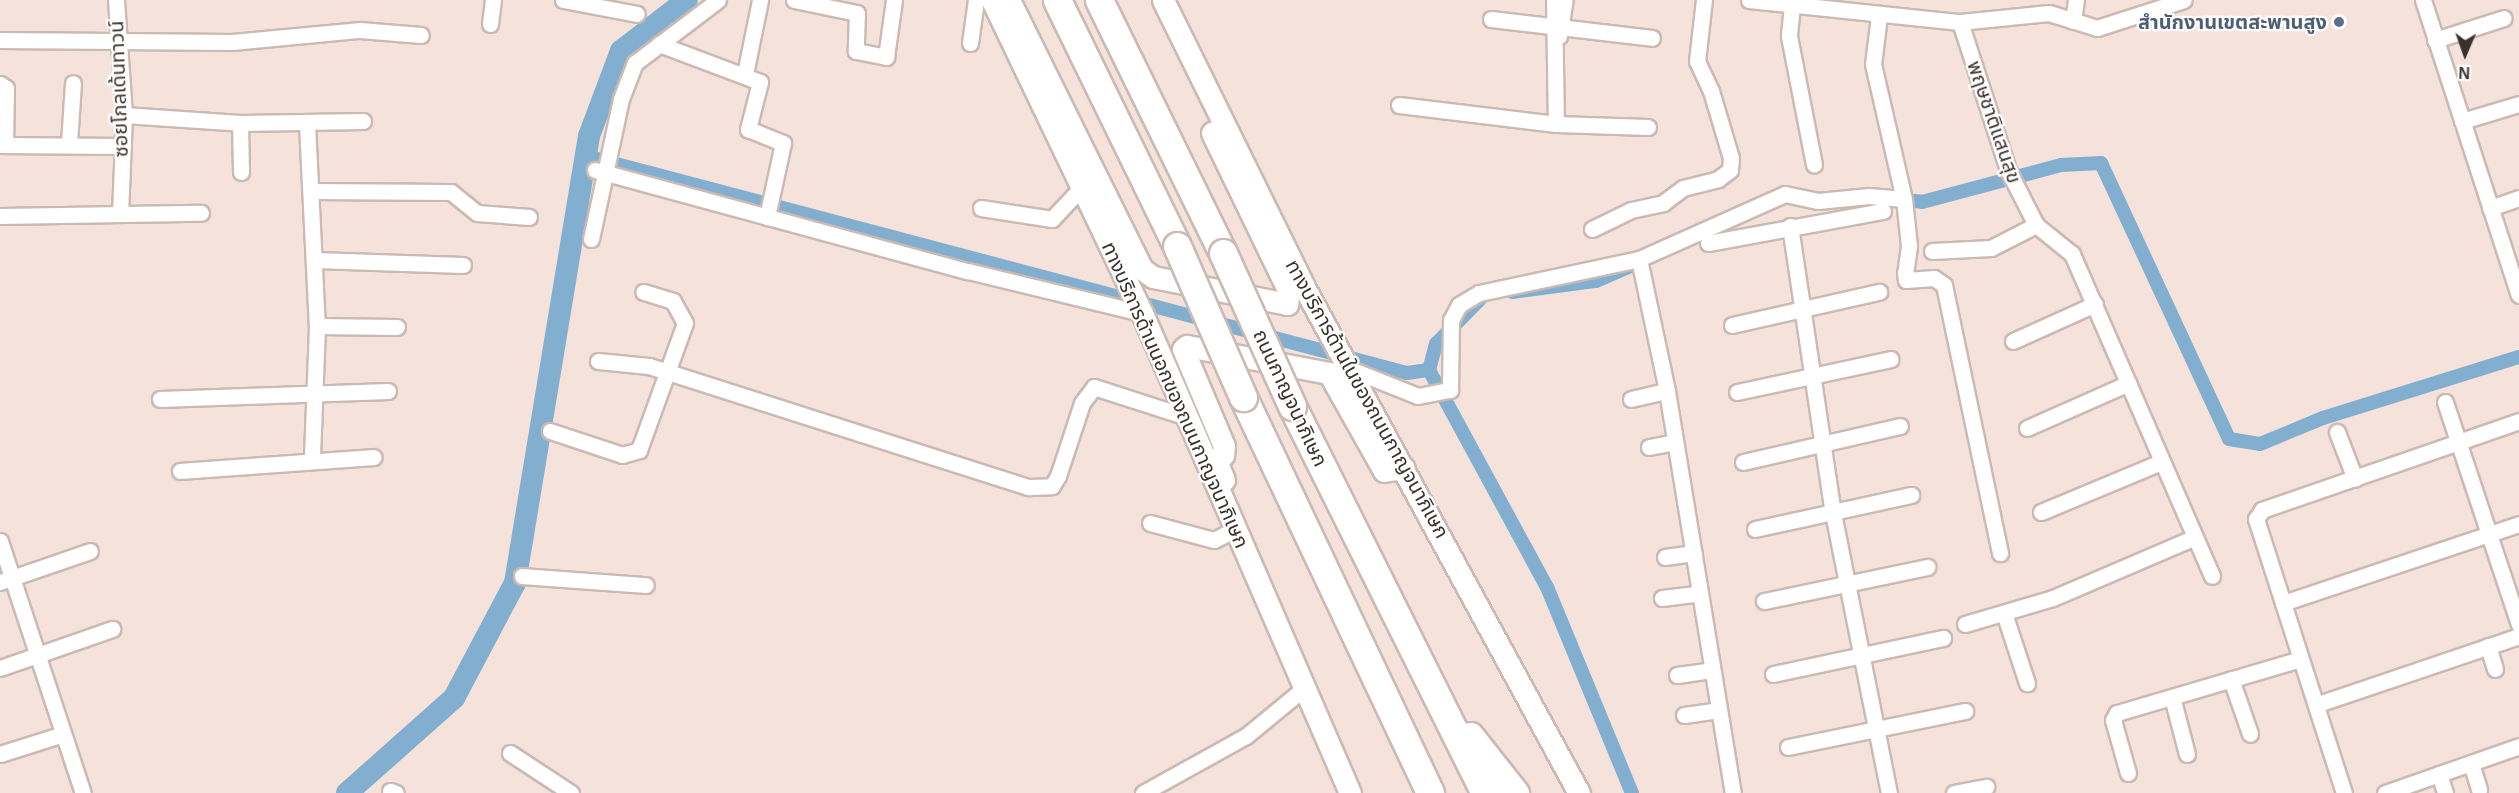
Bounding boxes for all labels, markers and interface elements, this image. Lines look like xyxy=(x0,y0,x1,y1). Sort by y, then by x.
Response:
place label: สำนักงานเขตสะพานสูง xyxy=(2138,10,2327,34)
marker: สำนักงานเขตสะพานสูง xyxy=(2332,15,2346,29)
street label: ซอยโกลเด้นทาวน์ xyxy=(105,20,133,158)
north arrow xyxy=(2435,24,2495,84)
street label: พฤษชาติแสนสุข xyxy=(1962,58,2026,186)
text: N xyxy=(2458,64,2470,81)
street label: ทางบริการด้านนอกของถนนกาญจนาภิเษก xyxy=(1096,238,1254,552)
street label: ทางบริการด้านในของถนนกาญจนาภิเษก xyxy=(1280,255,1454,543)
street label: ถนนกาญจนาภิเษก xyxy=(1248,326,1332,470)

